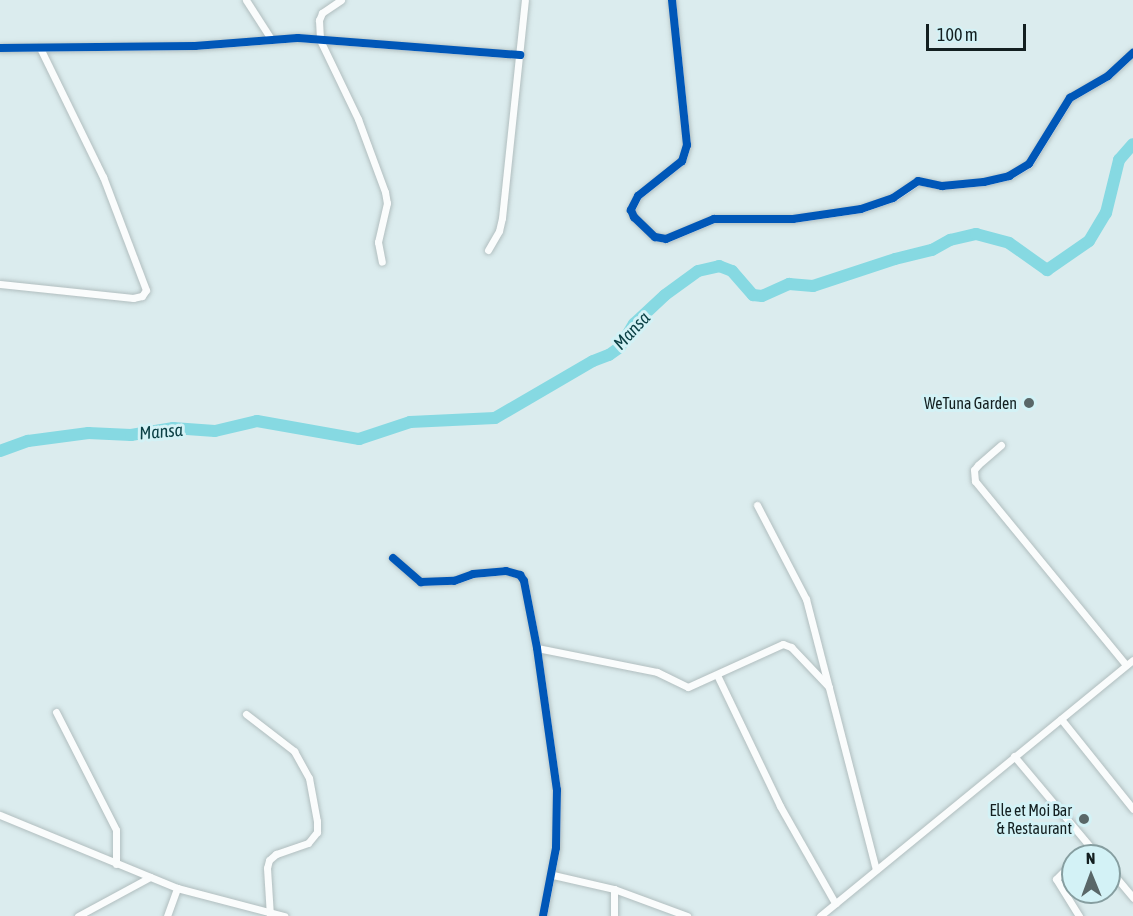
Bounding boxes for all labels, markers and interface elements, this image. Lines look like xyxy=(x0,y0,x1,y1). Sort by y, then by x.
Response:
scale bar xyxy=(929,12,1030,50)
text: 100 m xyxy=(937,24,978,45)
water label: Mansa xyxy=(609,308,655,354)
place label: WeTuna Garden xyxy=(924,393,1017,413)
marker: WeTuna Garden xyxy=(1022,396,1036,410)
water label: Mansa xyxy=(138,419,184,445)
place label: Elle et Moi Bar & Restaurant xyxy=(989,800,1072,838)
marker: Elle et Moi Bar & Restaurant xyxy=(1077,812,1091,826)
north arrow xyxy=(1061,844,1121,904)
text: N xyxy=(1086,849,1096,867)

